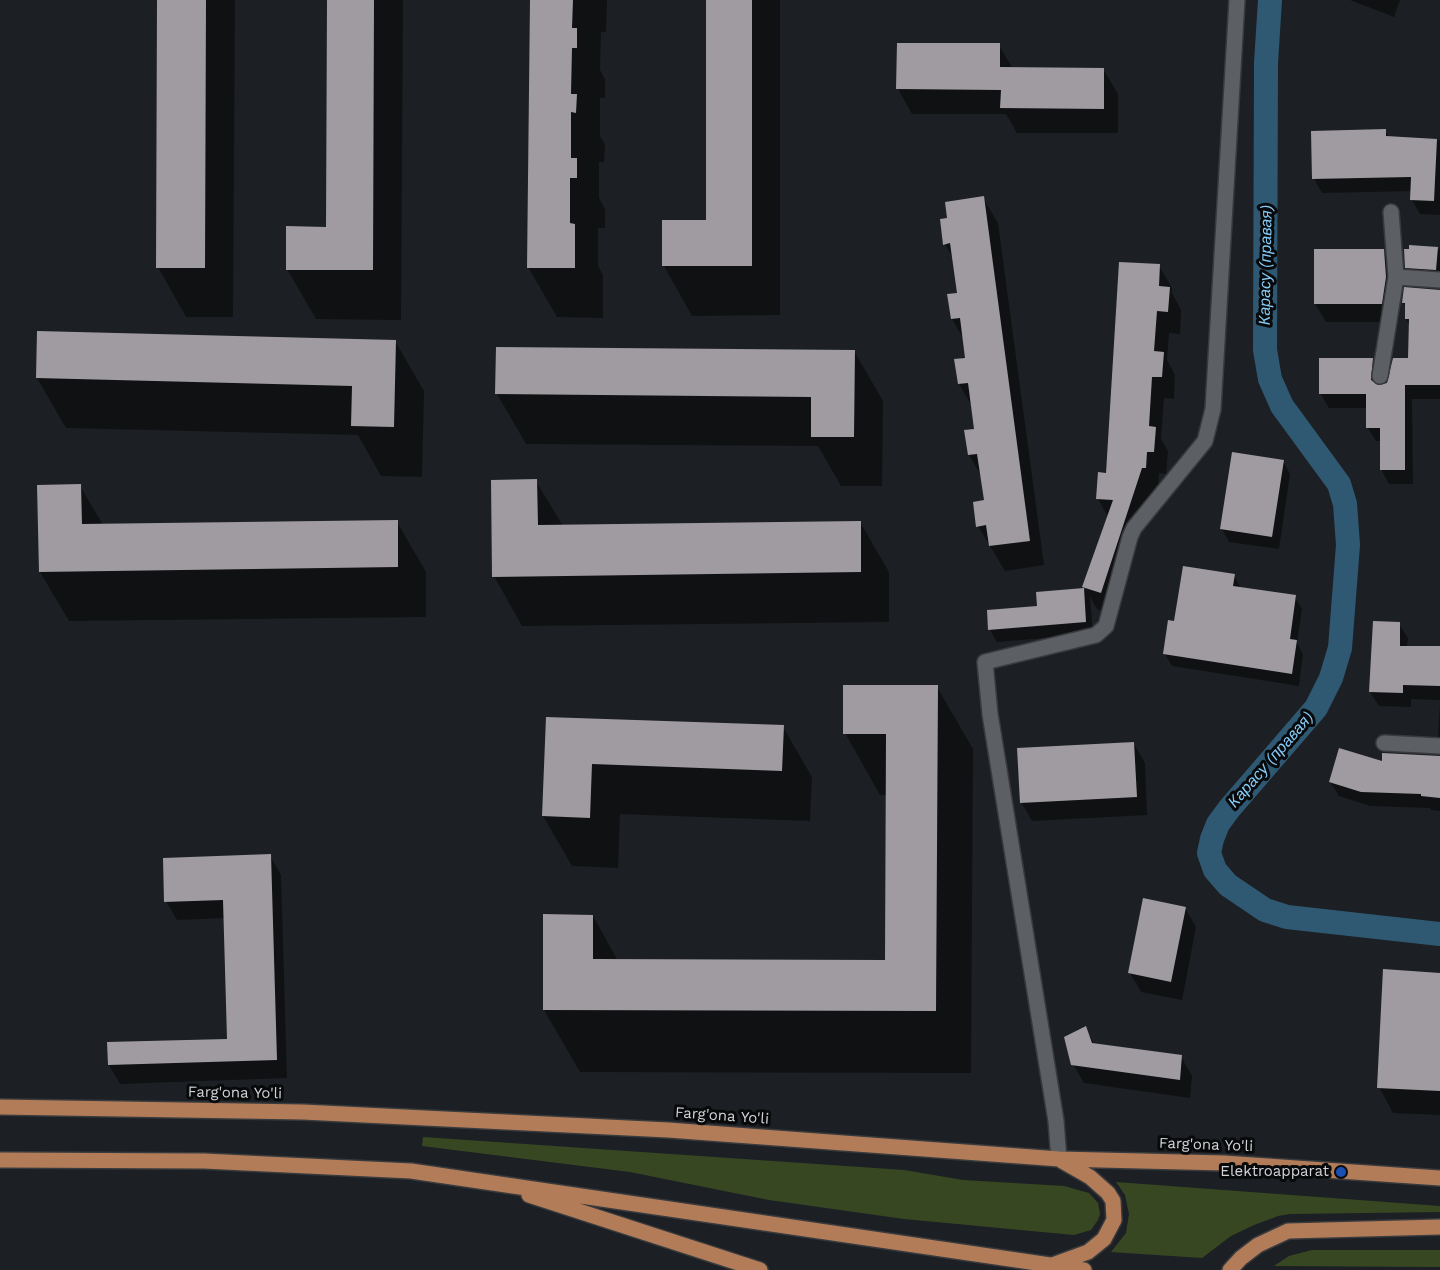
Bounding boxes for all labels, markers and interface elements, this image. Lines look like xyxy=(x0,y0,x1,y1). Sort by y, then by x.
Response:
water label: Карасу (правая) xyxy=(1255,205,1277,325)
water label: Карасу (правая) xyxy=(1224,708,1318,812)
street label: Farg'ona Yo'li xyxy=(188,1083,282,1103)
street label: Farg'ona Yo'li xyxy=(674,1104,770,1128)
street label: Farg'ona Yo'li xyxy=(1159,1134,1253,1156)
place label: Elektroapparat xyxy=(1220,1163,1329,1181)
marker: Elektroapparat xyxy=(1334,1165,1348,1179)

